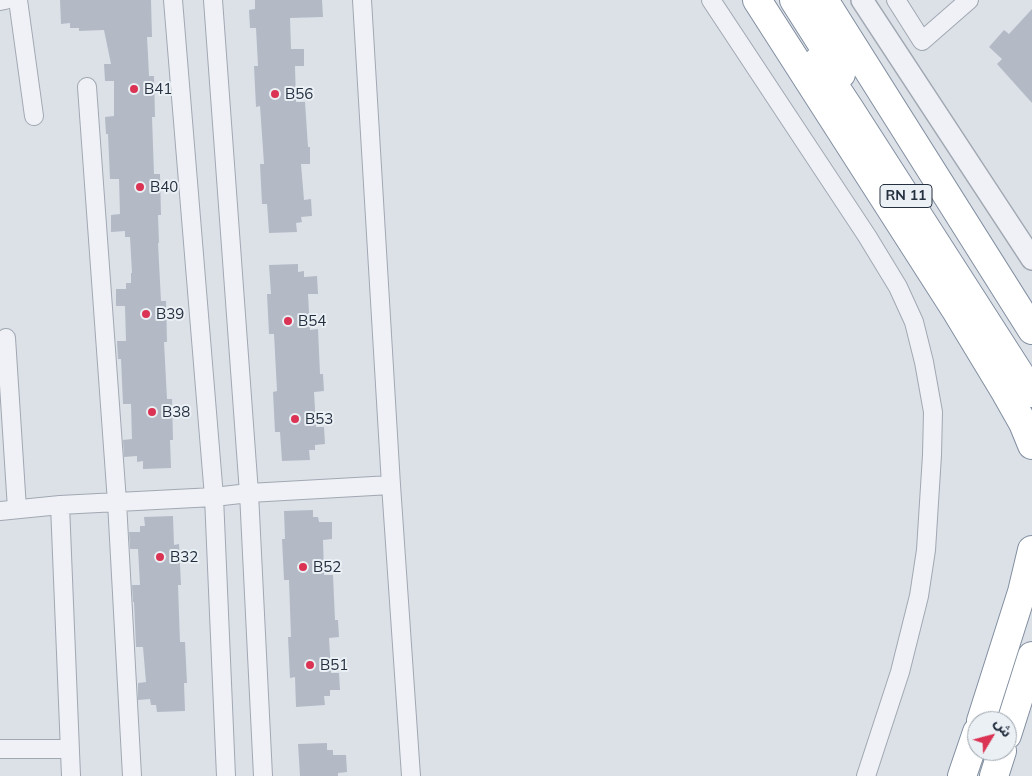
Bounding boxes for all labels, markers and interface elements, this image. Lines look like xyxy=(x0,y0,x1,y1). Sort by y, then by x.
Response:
place label: B41 xyxy=(144,80,172,98)
marker: B41 xyxy=(128,83,140,95)
place label: B56 xyxy=(285,85,313,103)
marker: B56 xyxy=(269,88,281,100)
place label: B40 xyxy=(150,178,178,196)
marker: B40 xyxy=(134,181,146,193)
road number: RN 11 xyxy=(880,185,932,208)
place label: B39 xyxy=(156,305,184,323)
marker: B39 xyxy=(140,308,152,320)
place label: B54 xyxy=(298,312,326,330)
marker: B54 xyxy=(282,315,294,327)
place label: B38 xyxy=(162,403,190,421)
marker: B38 xyxy=(146,406,158,418)
place label: B53 xyxy=(305,410,333,428)
marker: B53 xyxy=(289,413,301,425)
place label: B32 xyxy=(170,548,198,566)
marker: B32 xyxy=(154,551,166,563)
place label: B52 xyxy=(313,558,341,576)
marker: B52 xyxy=(297,561,309,573)
place label: B51 xyxy=(320,656,348,674)
marker: B51 xyxy=(304,659,316,671)
north arrow xyxy=(967,711,1017,761)
text: ش xyxy=(990,714,1016,741)

